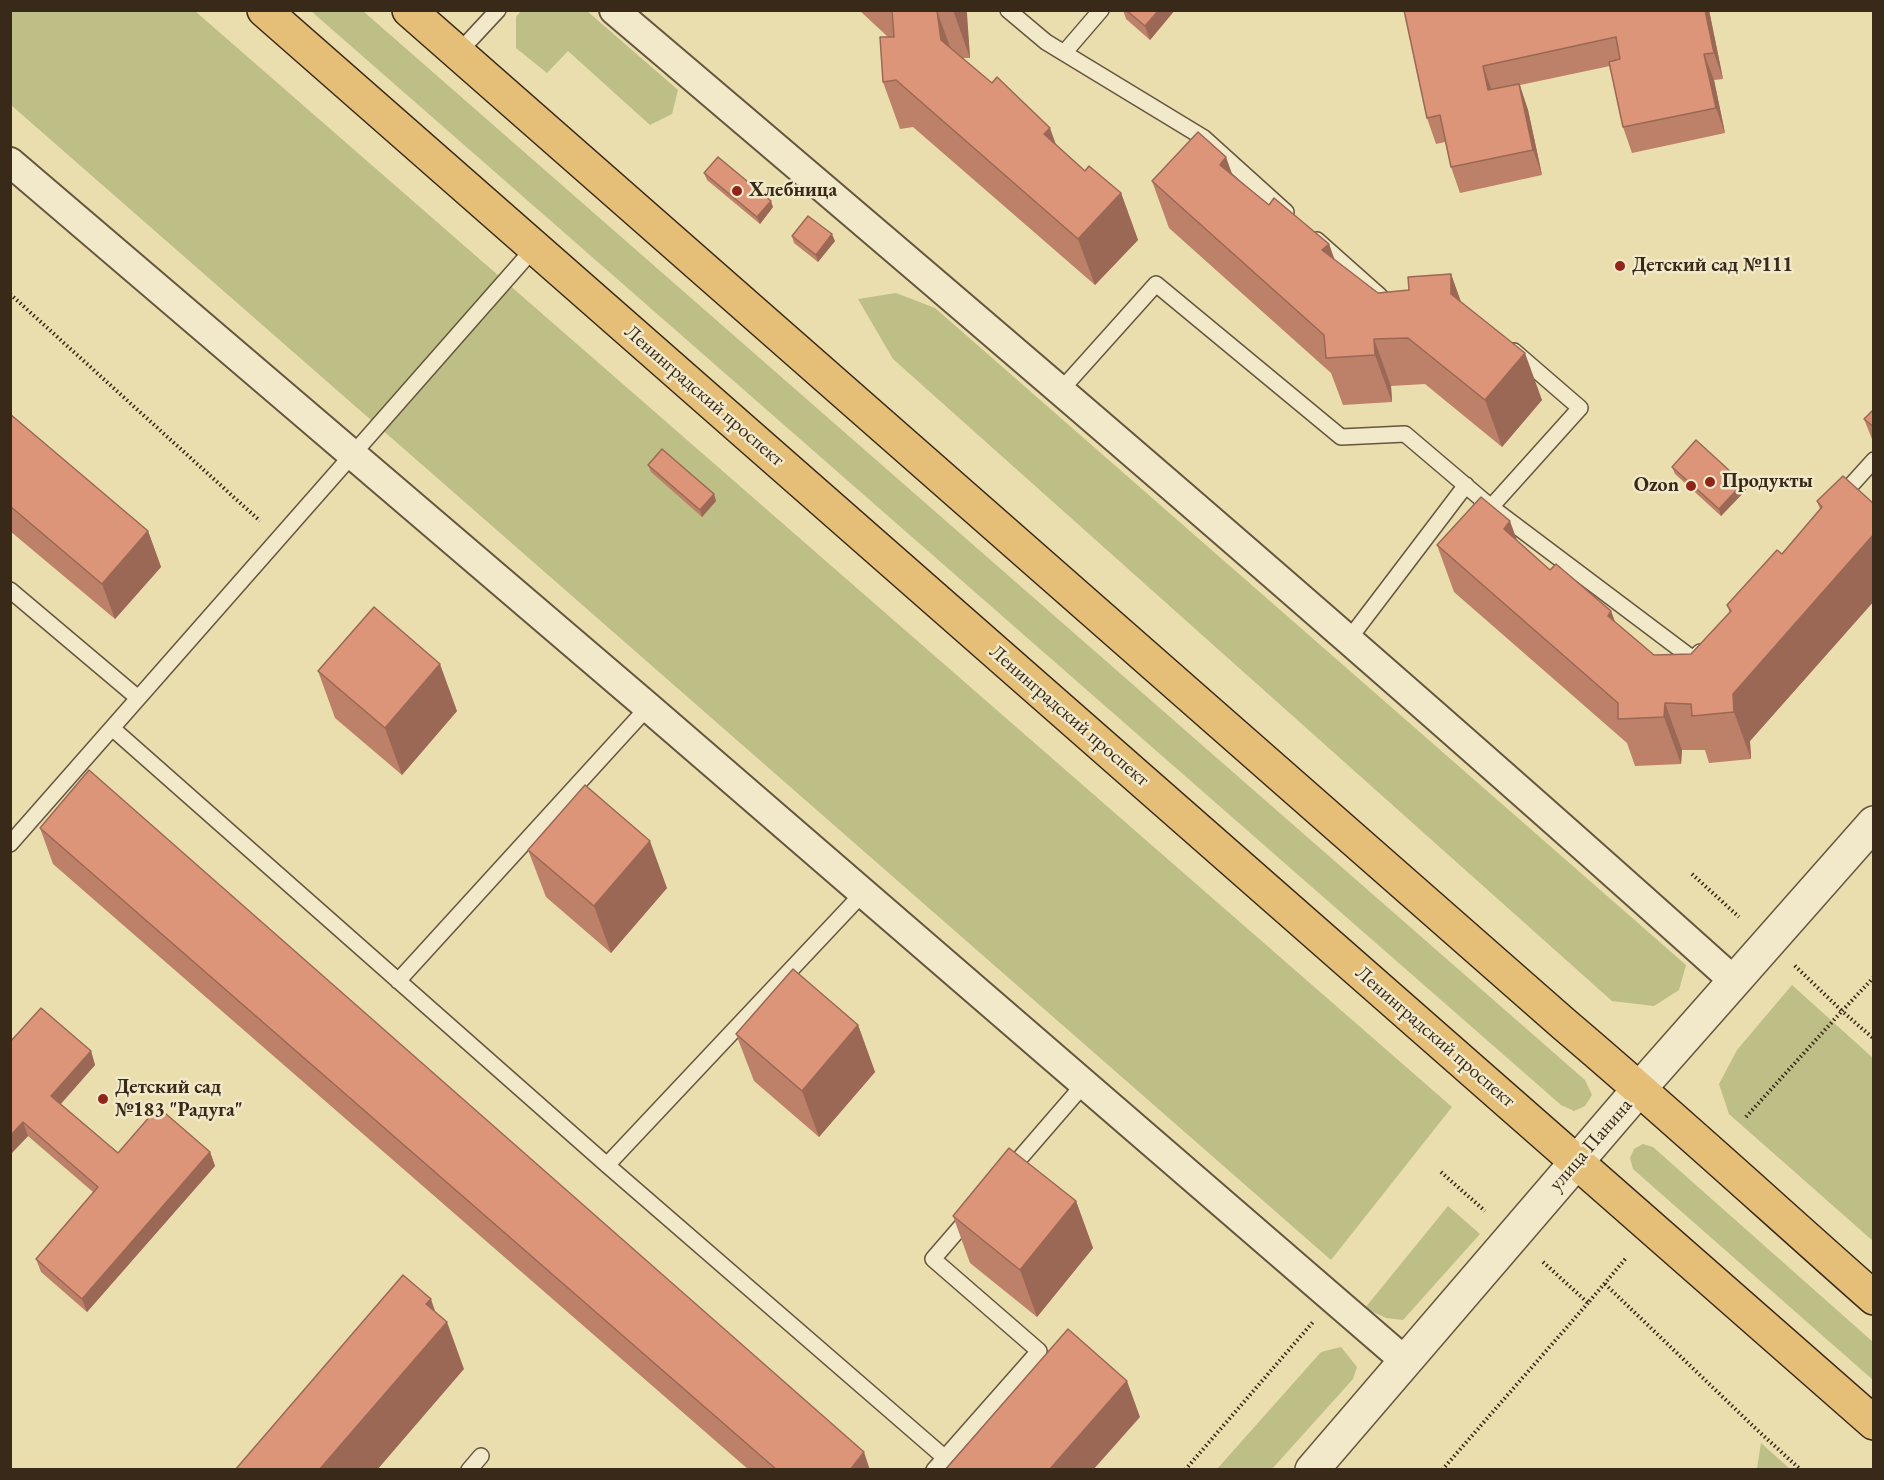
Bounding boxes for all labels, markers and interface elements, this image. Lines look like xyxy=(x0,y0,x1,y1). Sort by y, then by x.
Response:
place label: Хлебница xyxy=(749,179,837,203)
marker: Хлебница xyxy=(730,184,744,198)
place label: Детский сад №111 xyxy=(1632,254,1793,278)
marker: Детский сад №111 xyxy=(1613,259,1627,273)
street label: Ленинградский проспект xyxy=(619,320,789,472)
place label: Продукты xyxy=(1722,470,1813,494)
place label: Ozon xyxy=(1634,474,1679,498)
marker: Продукты xyxy=(1703,475,1717,489)
marker: Ozon xyxy=(1684,479,1698,493)
street label: Ленинградский проспект xyxy=(984,640,1154,792)
street label: Ленинградский проспект xyxy=(1350,961,1520,1113)
place label: Детский сад №183 "Радуга" xyxy=(115,1076,243,1123)
marker: Детский сад №183 "Радуга" xyxy=(96,1092,110,1106)
street label: улица Панина xyxy=(1544,1094,1638,1196)

